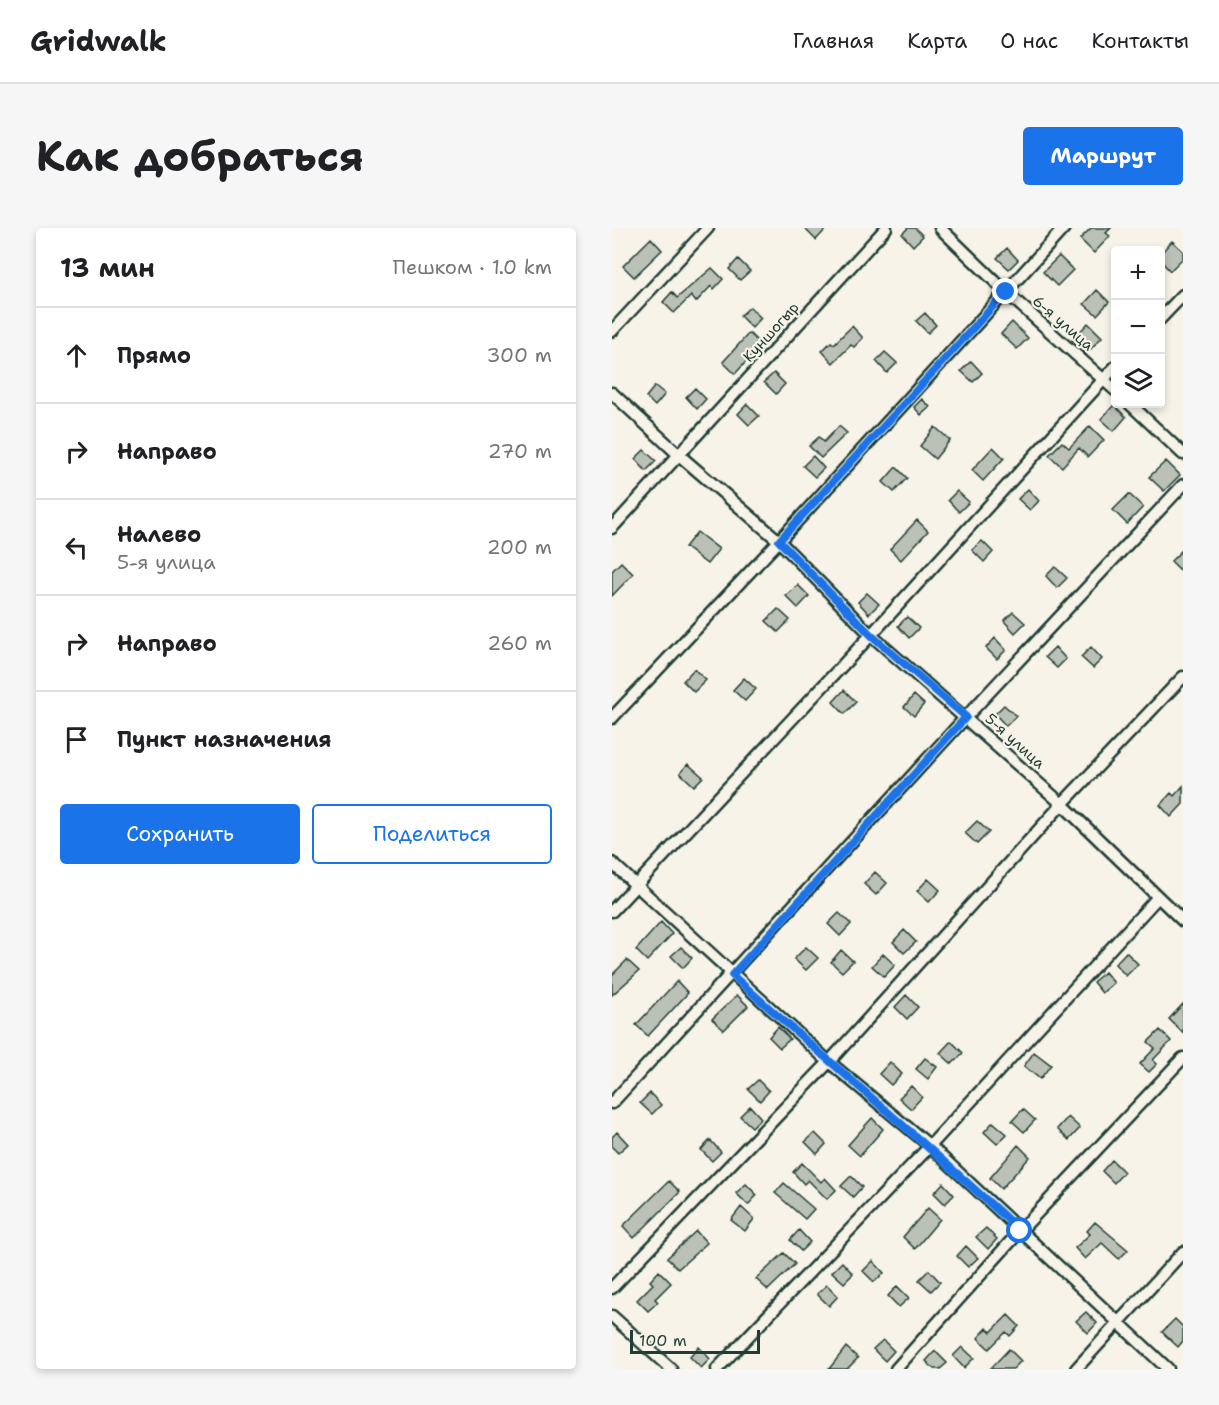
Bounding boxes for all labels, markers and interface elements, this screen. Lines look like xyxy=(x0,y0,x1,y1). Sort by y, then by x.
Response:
text: Gridwalk xyxy=(30,22,167,60)
text: Главная xyxy=(793,27,874,55)
text: Карта xyxy=(907,27,967,55)
text: О нас xyxy=(1000,27,1058,55)
text: Контакты xyxy=(1091,27,1189,55)
button: Маршрут xyxy=(1023,127,1183,185)
text: Как добраться xyxy=(36,128,364,184)
map controls xyxy=(1111,246,1165,408)
button: + xyxy=(1111,246,1165,300)
text: 13 мин xyxy=(60,250,155,285)
text: Пешком · 1.0 km xyxy=(393,254,552,280)
route end xyxy=(992,278,1018,304)
street label: 6-я улица xyxy=(1028,291,1098,356)
street label: Куншогыр xyxy=(739,298,803,366)
button: − xyxy=(1111,300,1165,354)
icon: ahead xyxy=(60,339,93,372)
text: Прямо xyxy=(117,341,191,370)
text: 300 m xyxy=(486,342,552,368)
button: layers xyxy=(1111,354,1165,408)
icon: right xyxy=(60,435,93,468)
text: Направо xyxy=(117,437,217,466)
text: 270 m xyxy=(488,438,552,464)
text: Налево xyxy=(117,520,201,549)
icon: left xyxy=(60,531,93,564)
text: 200 m xyxy=(487,534,552,560)
text: 5-я улица xyxy=(117,549,216,575)
icon: right xyxy=(60,627,93,660)
text: Направо xyxy=(117,629,217,658)
text: 260 m xyxy=(487,630,552,656)
street label: 5-я улица xyxy=(981,709,1050,774)
icon: arrive xyxy=(60,723,93,756)
text: Пункт назначения xyxy=(117,725,331,754)
button: Сохранить xyxy=(60,804,300,864)
button: Поделиться xyxy=(312,804,552,864)
route start xyxy=(1006,1217,1032,1243)
scale bar xyxy=(630,1327,760,1354)
text: 100 m xyxy=(639,1330,687,1351)

